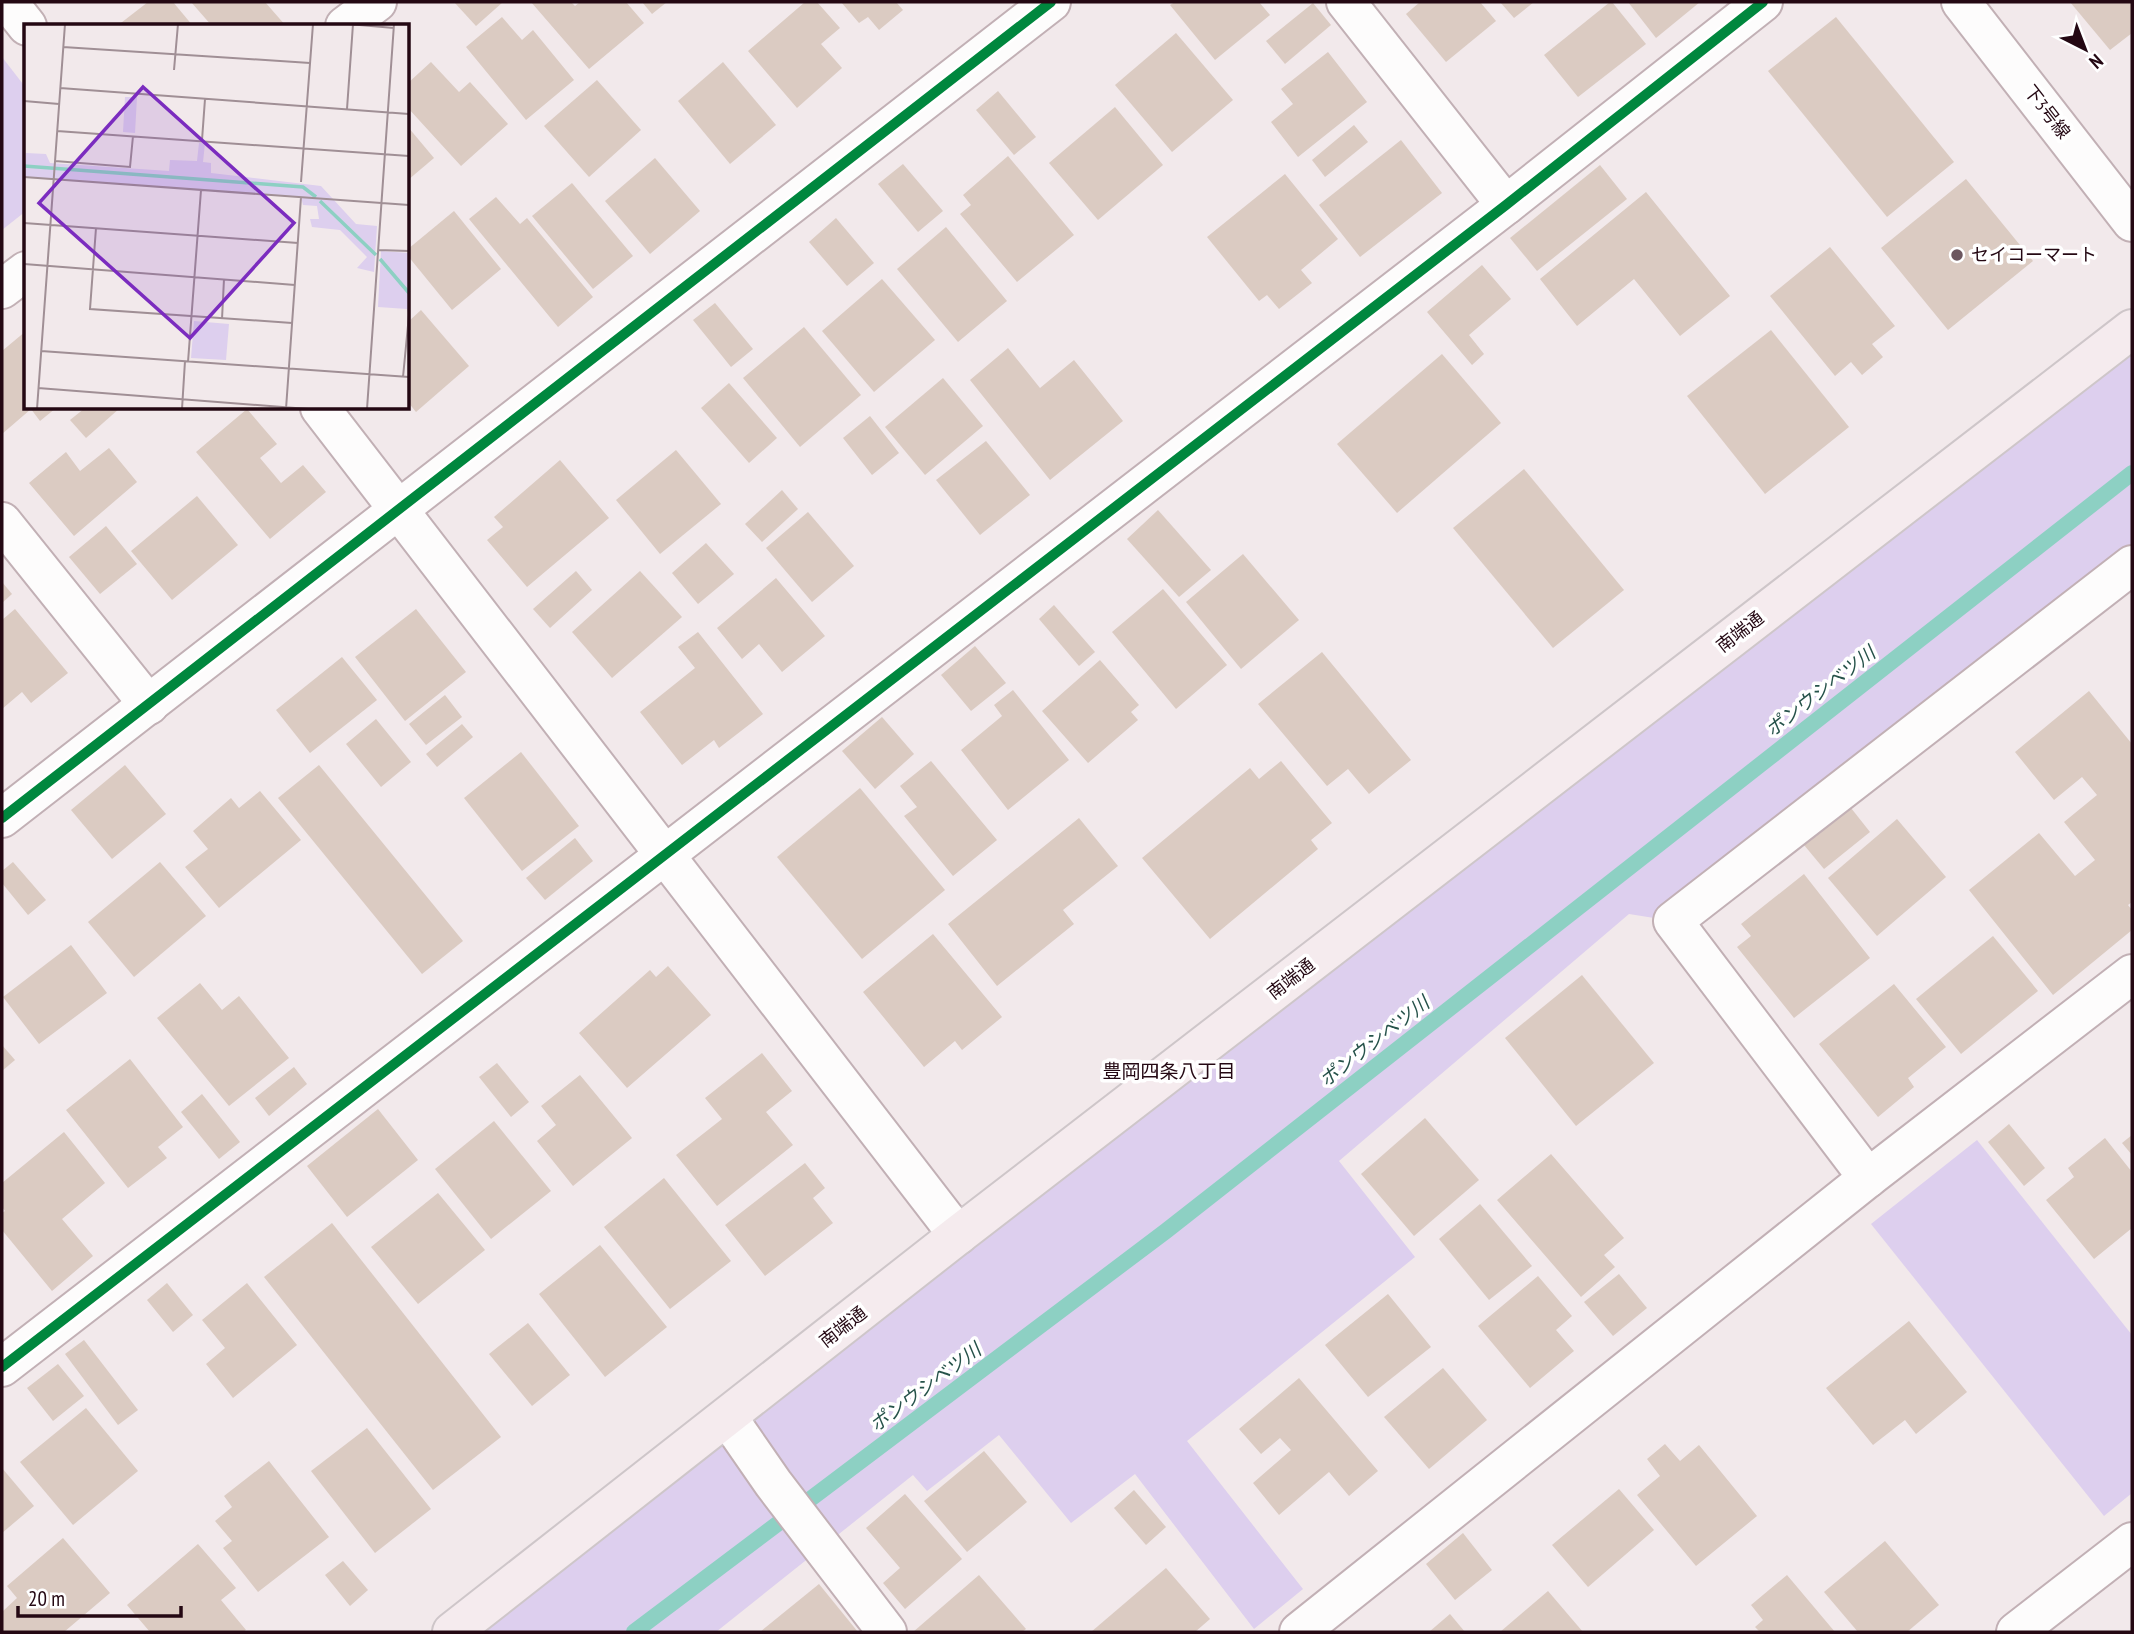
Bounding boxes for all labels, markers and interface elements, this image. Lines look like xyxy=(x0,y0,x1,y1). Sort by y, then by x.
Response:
north arrow xyxy=(2050,14,2120,84)
inset map xyxy=(24,24,410,410)
text: N xyxy=(2085,49,2108,74)
street label: 下3号線 xyxy=(2019,80,2076,143)
place label: セイコーマート xyxy=(1971,243,2097,266)
marker: セイコーマート xyxy=(1949,247,1965,263)
street label: 南端通 xyxy=(1711,606,1768,657)
water label: ポンウシベツ川 xyxy=(1760,639,1881,741)
street label: 南端通 xyxy=(1262,953,1319,1004)
water label: ポンウシベツ川 xyxy=(1314,989,1435,1091)
district label: 豊岡四条八丁目 xyxy=(1102,1059,1236,1083)
street label: 南端通 xyxy=(814,1301,871,1352)
water label: ポンウシベツ川 xyxy=(865,1336,987,1437)
scale bar xyxy=(18,1574,180,1618)
text: 20 m xyxy=(28,1585,65,1612)

